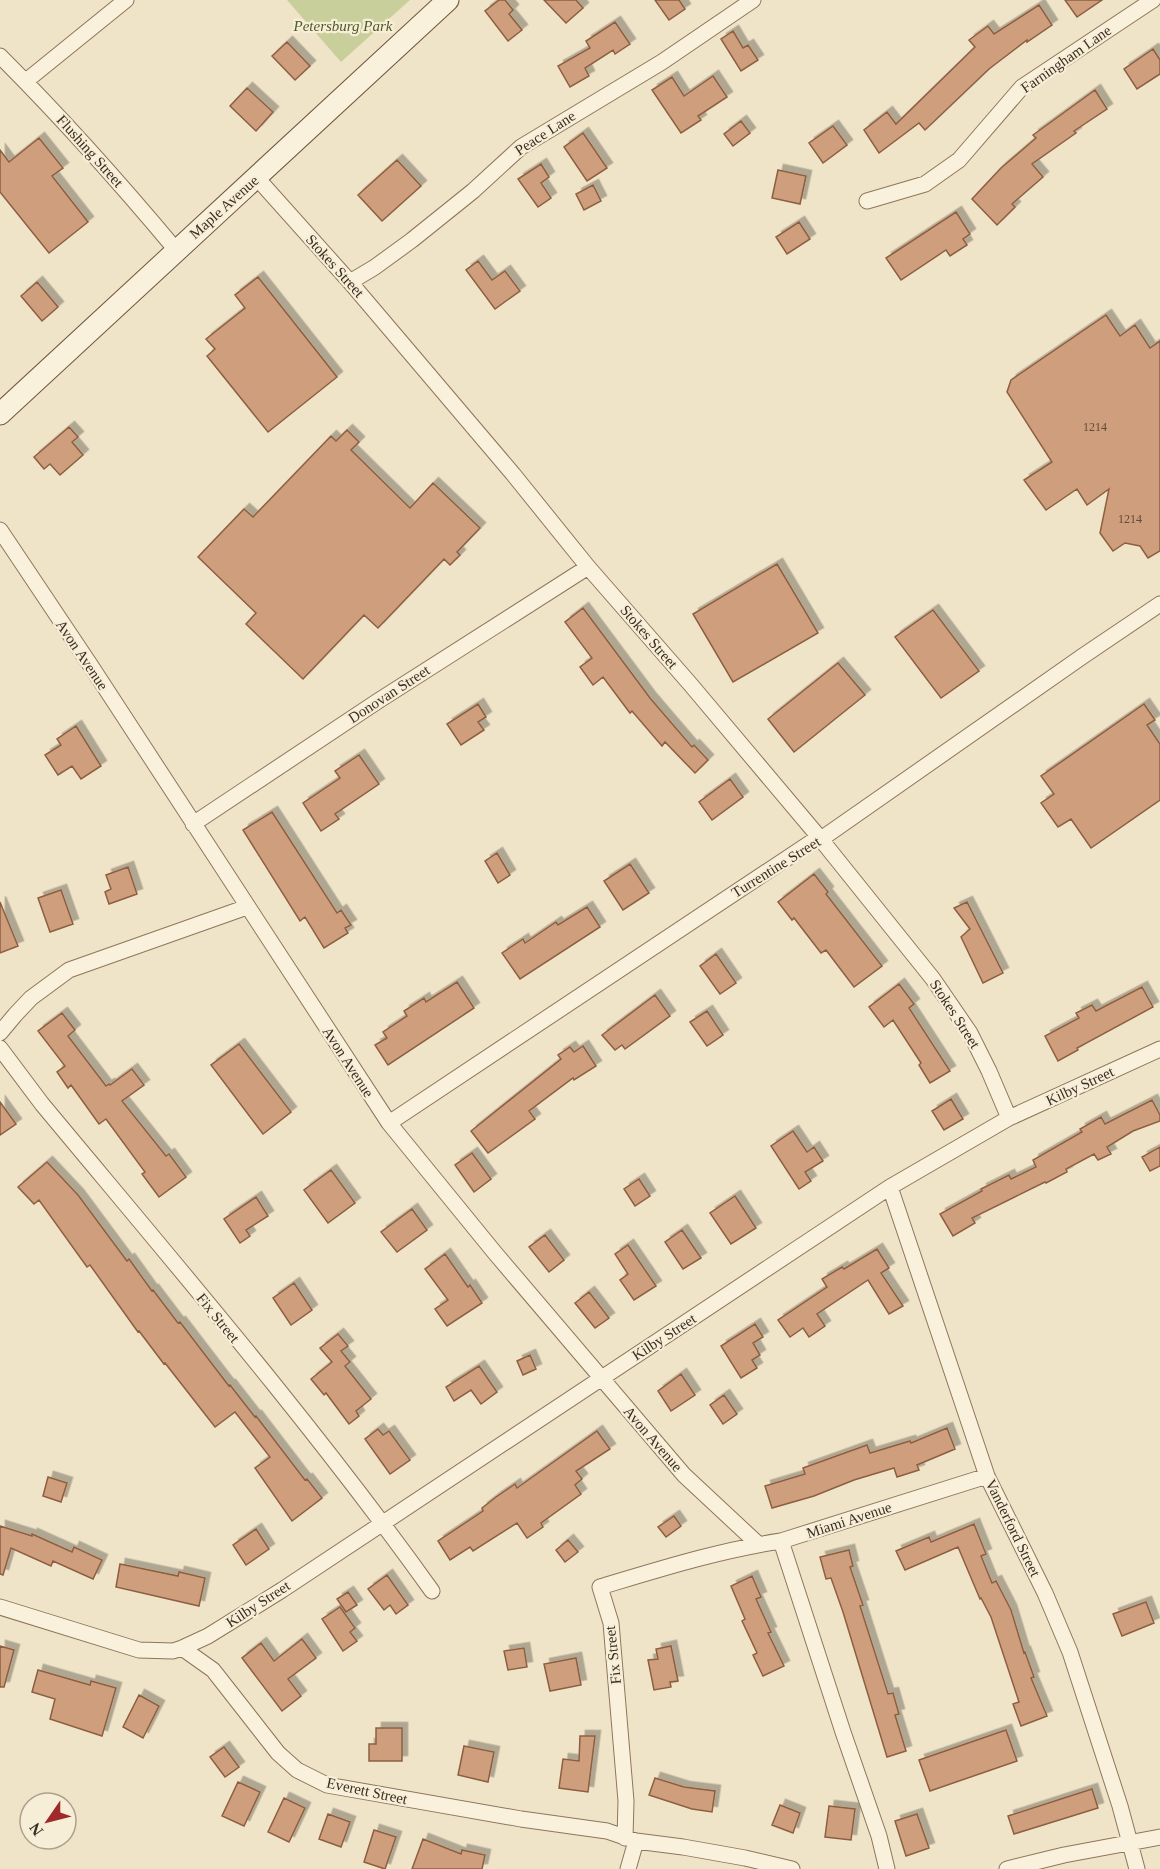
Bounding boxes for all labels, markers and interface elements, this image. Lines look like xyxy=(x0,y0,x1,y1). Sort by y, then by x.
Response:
park label: Petersburg Park xyxy=(292,18,393,34)
street label: Farningham Lane xyxy=(1018,22,1114,96)
street label: Peace Lane xyxy=(512,107,578,158)
street label: Flushing Street xyxy=(54,112,127,191)
street label: Maple Avenue xyxy=(186,172,262,242)
street label: Stokes Street xyxy=(303,231,368,301)
house number: 1214 xyxy=(1083,420,1107,434)
house number: 1214 xyxy=(1118,512,1142,526)
street label: Stokes Street xyxy=(617,602,681,673)
street label: Avon Avenue xyxy=(53,617,111,693)
street label: Donovan Street xyxy=(345,661,433,726)
street label: Turrentine Street xyxy=(729,833,824,901)
street label: Stokes Street xyxy=(927,977,984,1052)
street label: Avon Avenue xyxy=(319,1024,377,1100)
street label: Kilby Street xyxy=(1044,1063,1117,1109)
street label: Fix Street xyxy=(193,1290,243,1347)
street label: Kilby Street xyxy=(629,1310,700,1364)
street label: Avon Avenue xyxy=(620,1403,686,1475)
street label: Vanderford Street xyxy=(983,1477,1044,1580)
street label: Miami Avenue xyxy=(804,1499,894,1541)
street label: Kilby Street xyxy=(223,1577,294,1631)
street label: Fix Street xyxy=(602,1624,624,1685)
street label: Everett Street xyxy=(325,1775,410,1808)
north arrow xyxy=(18,1791,78,1851)
text: N xyxy=(26,1819,46,1839)

